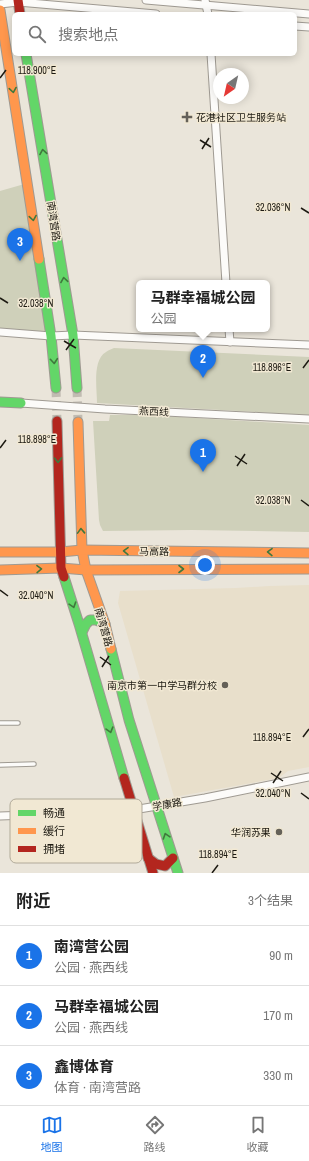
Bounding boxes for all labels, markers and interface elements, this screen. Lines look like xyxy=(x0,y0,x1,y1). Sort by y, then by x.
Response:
search box xyxy=(12,12,297,56)
icon: search xyxy=(26,23,48,45)
text: 搜索地点 xyxy=(58,24,118,45)
text: 118.900°E xyxy=(18,64,56,77)
north arrow xyxy=(213,68,249,104)
one-way arrow xyxy=(8,87,17,93)
marker: 花港社区卫生服务站 xyxy=(181,111,193,123)
place label: 花港社区卫生服务站 xyxy=(196,111,286,124)
one-way arrow xyxy=(39,149,48,155)
street label: 南湾营路 xyxy=(44,200,63,242)
text: 32.036°N xyxy=(256,201,291,214)
one-way arrow xyxy=(28,215,37,221)
pin: 3 xyxy=(7,228,33,261)
one-way arrow xyxy=(60,277,69,283)
popup xyxy=(136,280,270,332)
text: 马群幸福城公园 xyxy=(150,287,256,308)
text: 32.038°N xyxy=(19,297,54,310)
text: 公园 xyxy=(150,310,177,327)
pin: 2 xyxy=(190,345,216,378)
one-way arrow xyxy=(49,358,58,364)
text: 118.896°E xyxy=(253,361,291,374)
street label: 燕西线 xyxy=(139,404,169,419)
text: 118.898°E xyxy=(18,433,56,446)
pin: 1 xyxy=(190,439,216,472)
one-way arrow xyxy=(54,457,62,463)
text: 32.038°N xyxy=(256,494,291,507)
one-way arrow xyxy=(77,528,85,534)
street label: 马高路 xyxy=(139,545,169,558)
one-way arrow xyxy=(123,547,129,555)
one-way arrow xyxy=(267,548,273,556)
your location xyxy=(195,555,215,575)
one-way arrow xyxy=(36,565,42,573)
one-way arrow xyxy=(178,565,184,573)
text: 32.040°N xyxy=(19,589,54,602)
one-way arrow xyxy=(68,602,77,609)
street label: 南湾营路 xyxy=(92,606,115,648)
place label: 南京市第一中学马群分校 xyxy=(107,679,217,692)
marker: 南京市第一中学马群分校 xyxy=(220,680,230,690)
one-way arrow xyxy=(105,726,114,733)
text: 118.894°E xyxy=(253,731,291,744)
text: 32.040°N xyxy=(256,787,291,800)
street label: 学康路 xyxy=(151,795,183,813)
legend xyxy=(10,799,142,863)
text: 畅通 xyxy=(43,806,65,820)
text: 缓行 xyxy=(43,824,65,838)
place label: 华润苏果 xyxy=(231,826,271,839)
marker: 华润苏果 xyxy=(274,827,284,837)
one-way arrow xyxy=(162,833,170,840)
text: 拥堵 xyxy=(43,842,65,856)
text: 118.894°E xyxy=(199,848,237,861)
text: 附近 xyxy=(16,889,50,912)
text: 3个结果 xyxy=(248,892,293,909)
text: 南湾营公园 xyxy=(54,936,129,957)
text: 1 xyxy=(26,947,32,964)
text: 90 m xyxy=(269,947,293,964)
text: 公园 · 燕西线 xyxy=(54,959,128,976)
text: 马群幸福城公园 xyxy=(54,996,159,1017)
text: 2 xyxy=(26,1007,32,1024)
text: 170 m xyxy=(263,1007,293,1024)
text: 公园 · 燕西线 xyxy=(54,1019,128,1036)
text: 鑫博体育 xyxy=(54,1056,114,1077)
text: 3 xyxy=(26,1067,32,1084)
text: 330 m xyxy=(263,1067,293,1084)
text: 体育 · 南湾营路 xyxy=(54,1079,141,1096)
tab: 地图 xyxy=(41,1114,63,1154)
tab: 路线 xyxy=(144,1114,166,1154)
tab: 收藏 xyxy=(247,1114,269,1154)

